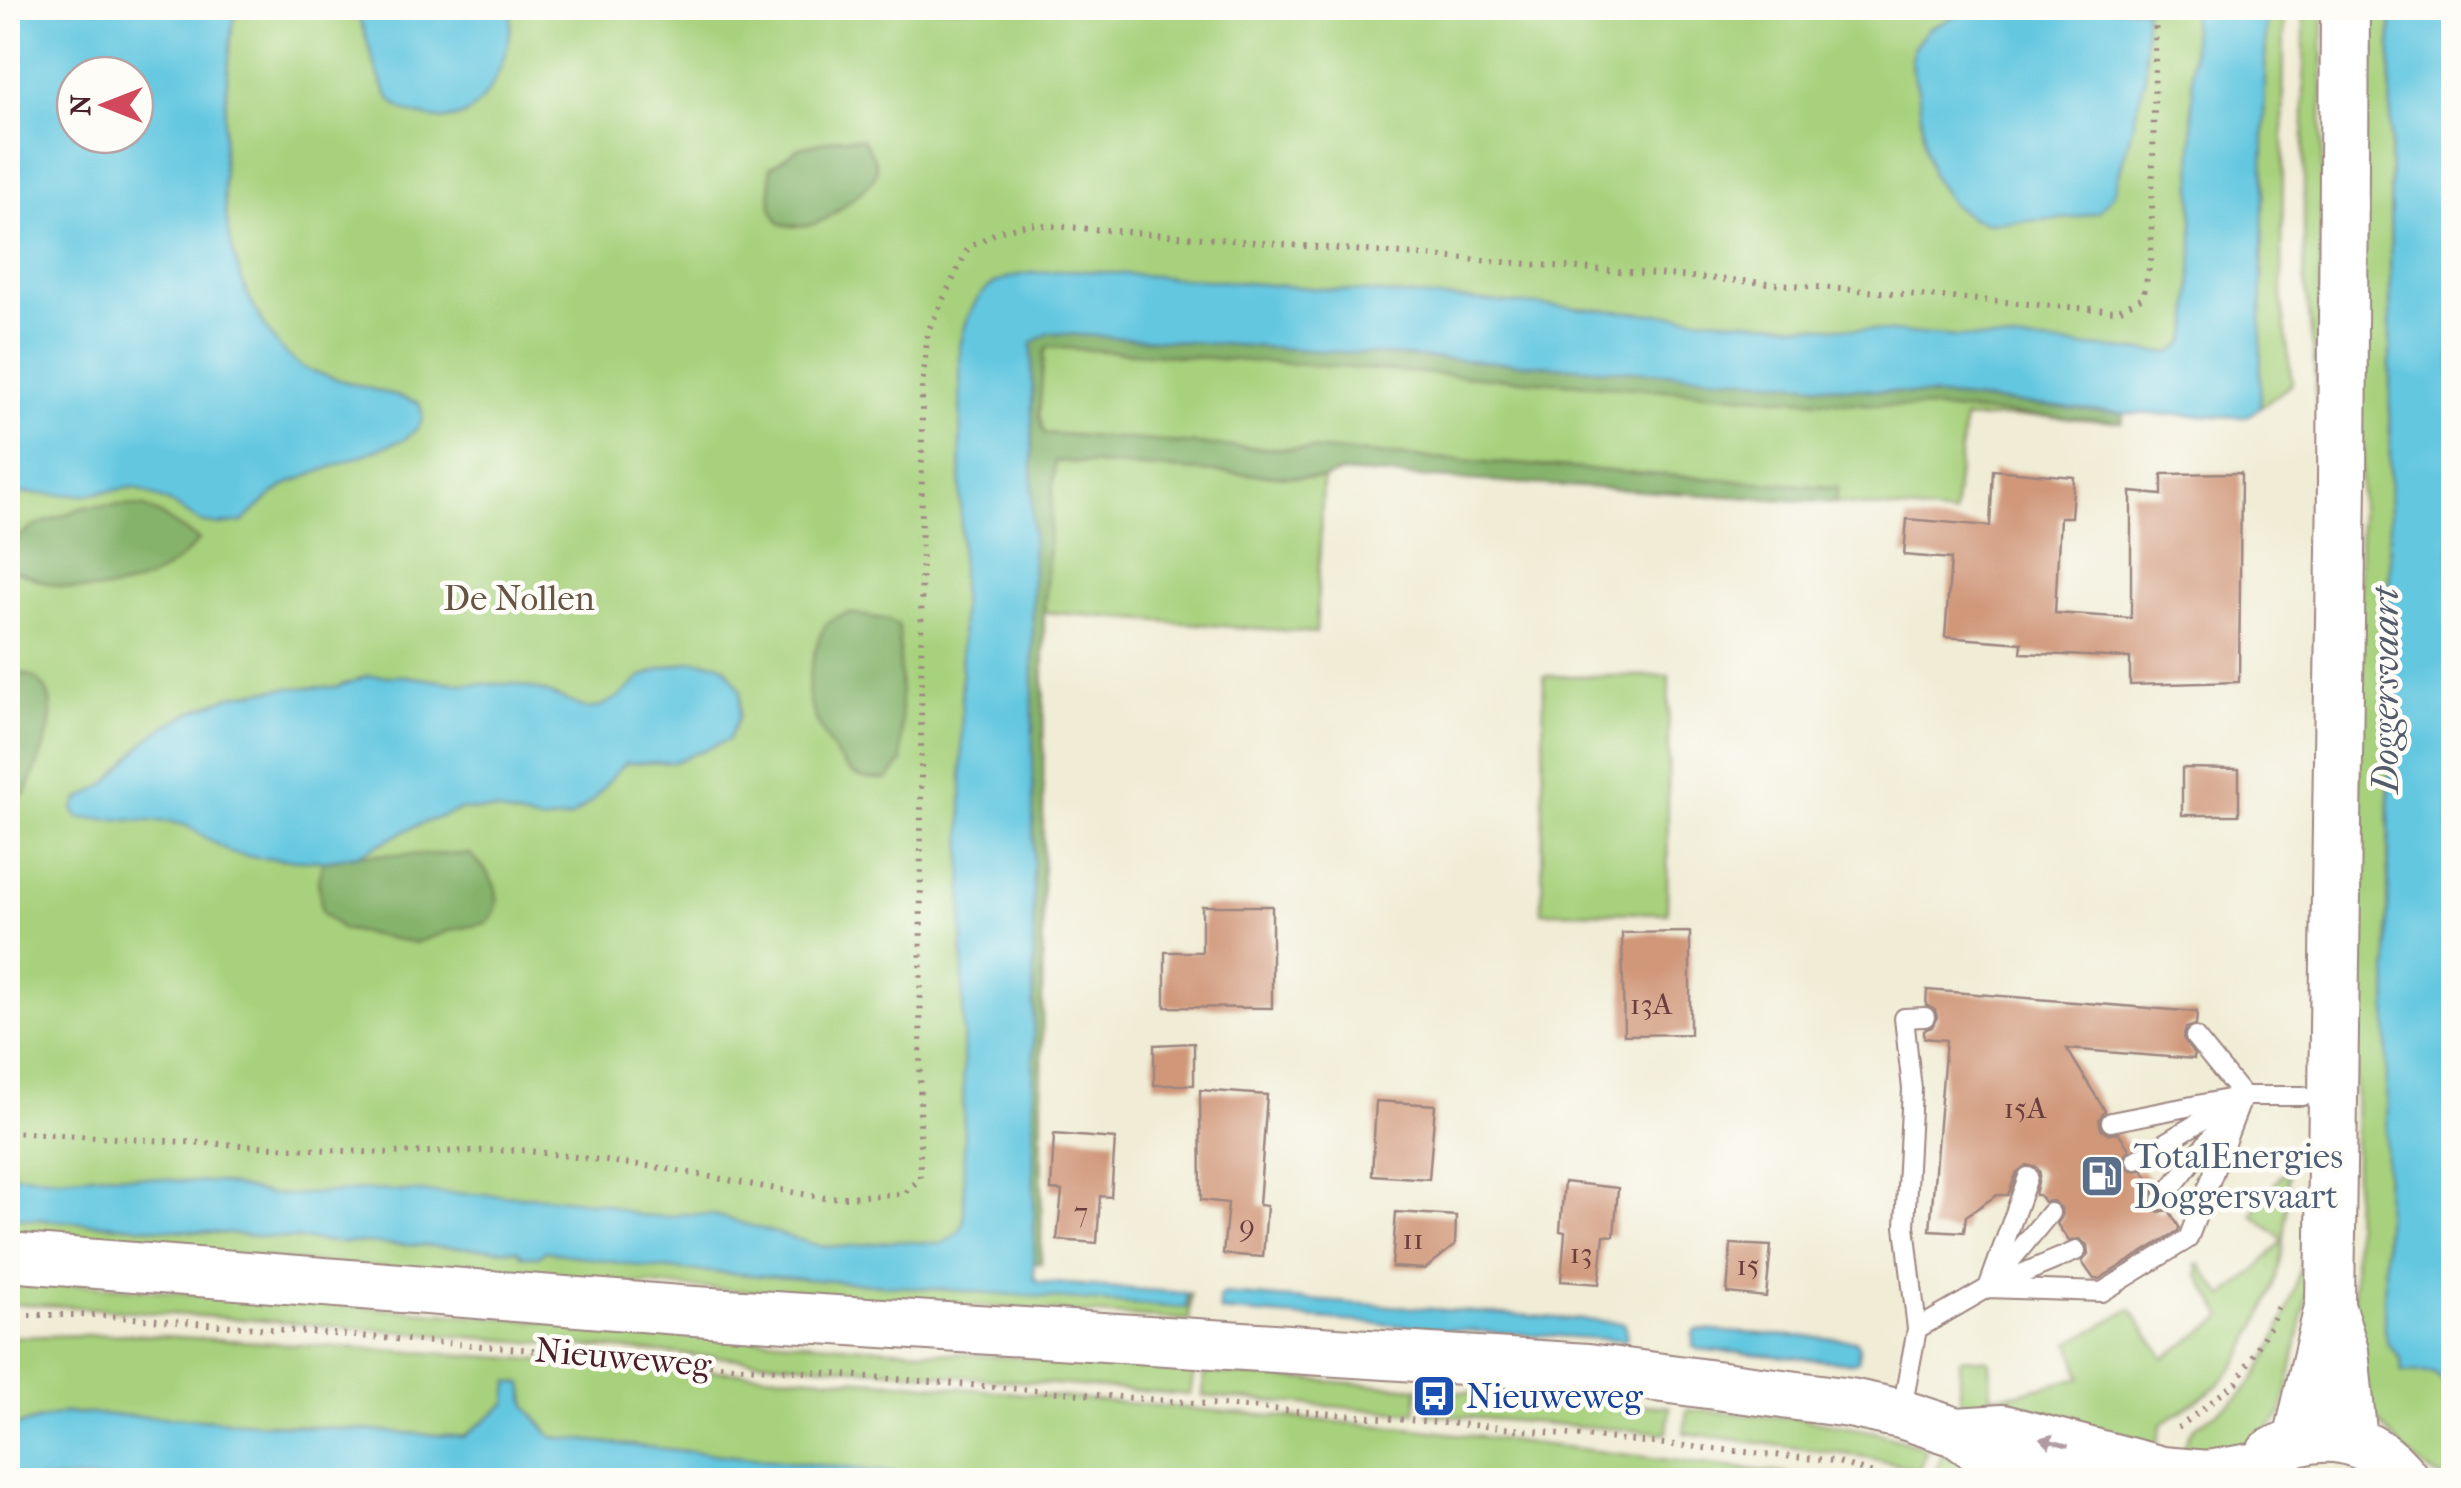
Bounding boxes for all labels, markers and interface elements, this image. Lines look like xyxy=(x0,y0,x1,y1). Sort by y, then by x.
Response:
north arrow xyxy=(55,55,155,155)
text: N xyxy=(64,94,97,116)
park label: De Nollen xyxy=(443,578,595,619)
water label: Doggersvaart xyxy=(2363,585,2408,796)
house number: 13A xyxy=(1630,987,1673,1022)
house number: 15A xyxy=(2003,1091,2047,1126)
place label: TotalEnergies Doggersvaart xyxy=(2134,1136,2343,1217)
fuel station icon: TotalEnergies Doggersvaart xyxy=(2079,1153,2125,1199)
house number: 7 xyxy=(1074,1195,1088,1230)
house number: 9 xyxy=(1239,1209,1255,1244)
house number: 11 xyxy=(1402,1222,1424,1257)
house number: 13 xyxy=(1569,1236,1593,1271)
house number: 15 xyxy=(1736,1248,1760,1283)
street label: Nieuweweg xyxy=(533,1329,713,1386)
bus stop icon: Nieuweweg xyxy=(1411,1373,1457,1419)
place label: Nieuweweg xyxy=(1466,1376,1643,1417)
one-way arrow xyxy=(2038,1434,2069,1450)

